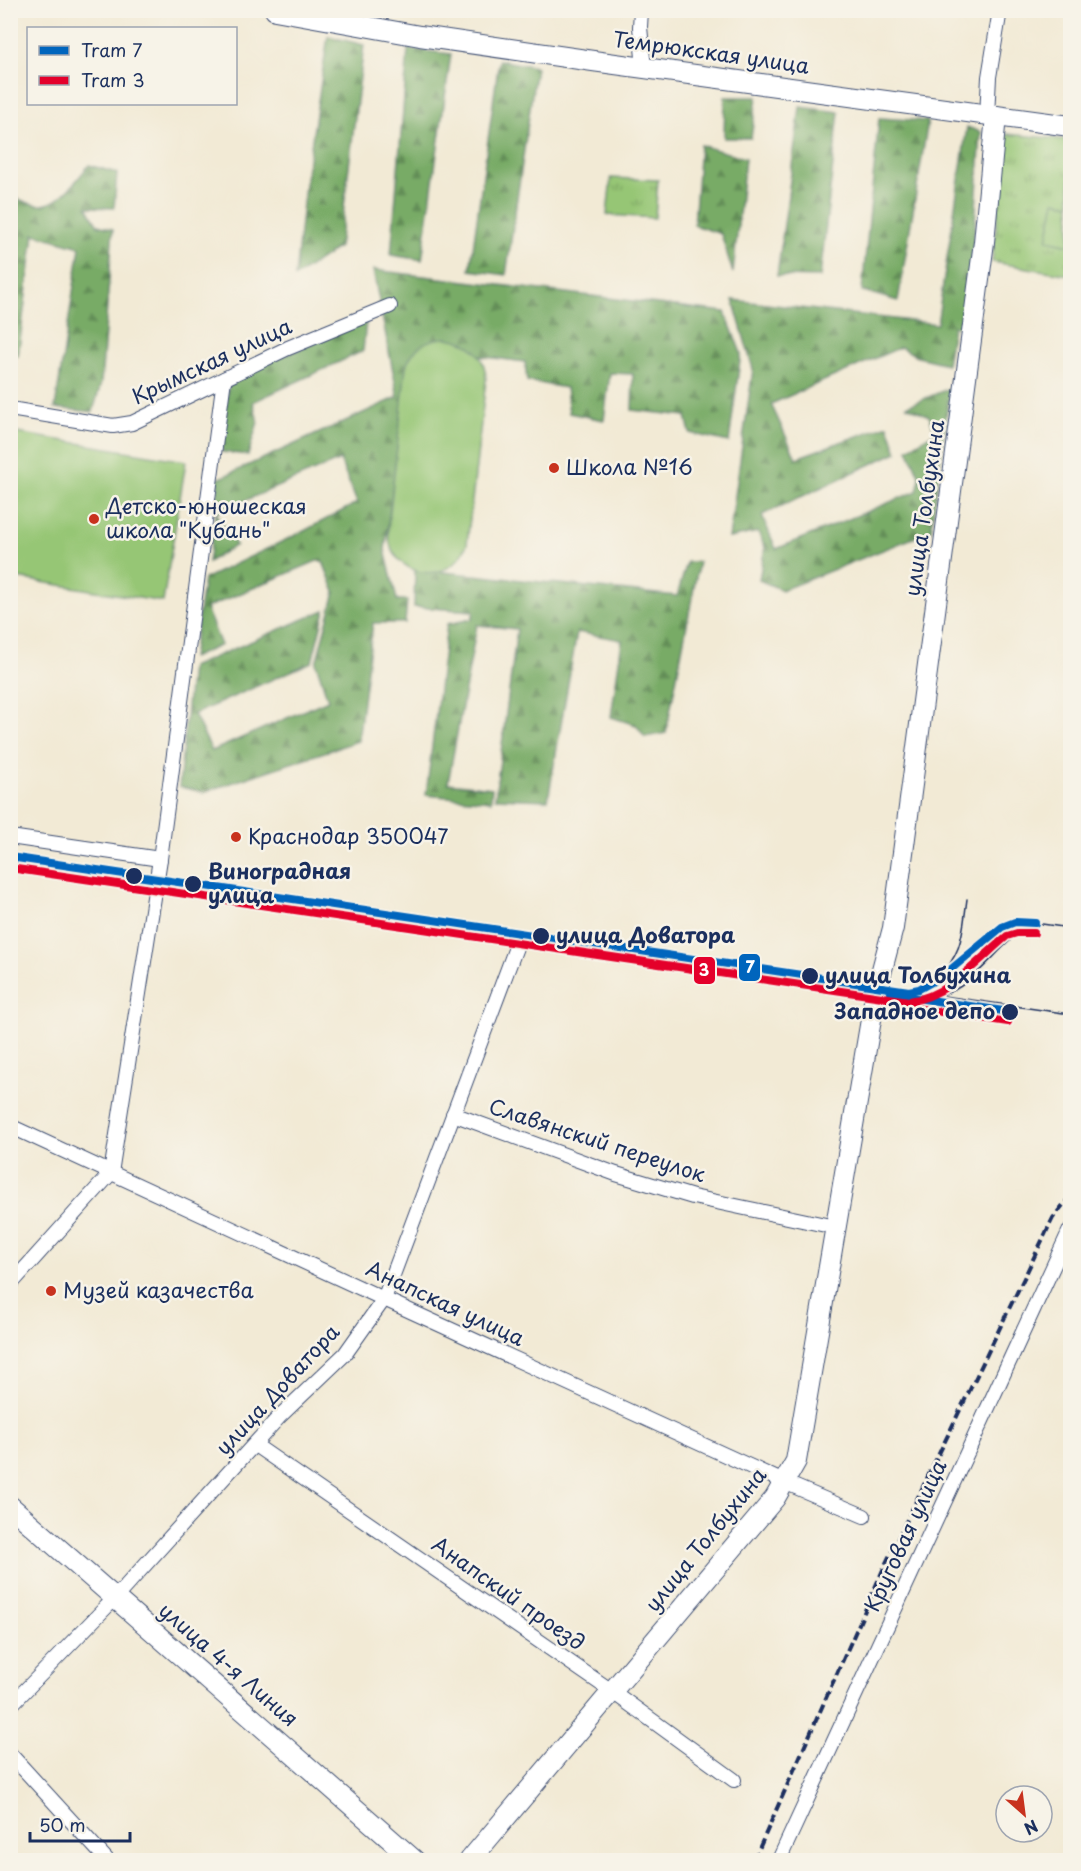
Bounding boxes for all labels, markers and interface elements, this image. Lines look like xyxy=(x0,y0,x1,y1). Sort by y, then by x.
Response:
street label: Темрюкская улица xyxy=(611,21,812,81)
legend xyxy=(27,27,237,105)
text: Tram 7 xyxy=(81,36,142,63)
text: Tram 3 xyxy=(81,66,145,93)
street label: Крымская улица xyxy=(126,309,297,411)
street label: улица Толбухина xyxy=(895,417,951,598)
place label: Школа №16 xyxy=(566,450,693,482)
marker: Школа №16 xyxy=(547,461,561,475)
place label: Детско-юношеская школа "Кубань" xyxy=(105,489,307,545)
marker: Детско-юношеская школа "Кубань" xyxy=(87,512,101,526)
place label: Краснодар 350047 xyxy=(248,819,449,851)
marker: Краснодар 350047 xyxy=(229,830,243,844)
place label: Виноградная улица xyxy=(208,854,351,910)
unlabelled marker xyxy=(124,866,144,886)
marker: Виноградная улица xyxy=(183,874,203,894)
place label: улица Доватора xyxy=(556,918,735,950)
marker: улица Доватора xyxy=(531,926,551,946)
line badge: 7 xyxy=(738,953,761,982)
text: 7 xyxy=(745,954,755,978)
line badge: 3 xyxy=(693,956,716,985)
text: 3 xyxy=(699,957,709,981)
place label: улица Толбухина xyxy=(825,958,1011,990)
marker: улица Толбухина xyxy=(800,966,820,986)
place label: Западное депо xyxy=(834,994,995,1026)
marker: Западное депо xyxy=(1000,1002,1020,1022)
street label: Славянский переулок xyxy=(485,1089,711,1189)
street label: Анапская улица xyxy=(361,1251,531,1353)
place label: Музей казачества xyxy=(63,1273,255,1305)
marker: Музей казачества xyxy=(44,1284,58,1298)
street label: улица Доватора xyxy=(207,1316,346,1461)
street label: Круговая улица xyxy=(855,1453,954,1616)
street label: улица Толбухина xyxy=(636,1459,773,1618)
street label: Анапский проезд xyxy=(426,1527,592,1657)
street label: улица 4-я Линия xyxy=(153,1594,306,1733)
north arrow xyxy=(994,1784,1054,1844)
scale bar xyxy=(30,1805,130,1843)
text: 50 m xyxy=(39,1811,86,1838)
text: N xyxy=(1020,1815,1043,1842)

